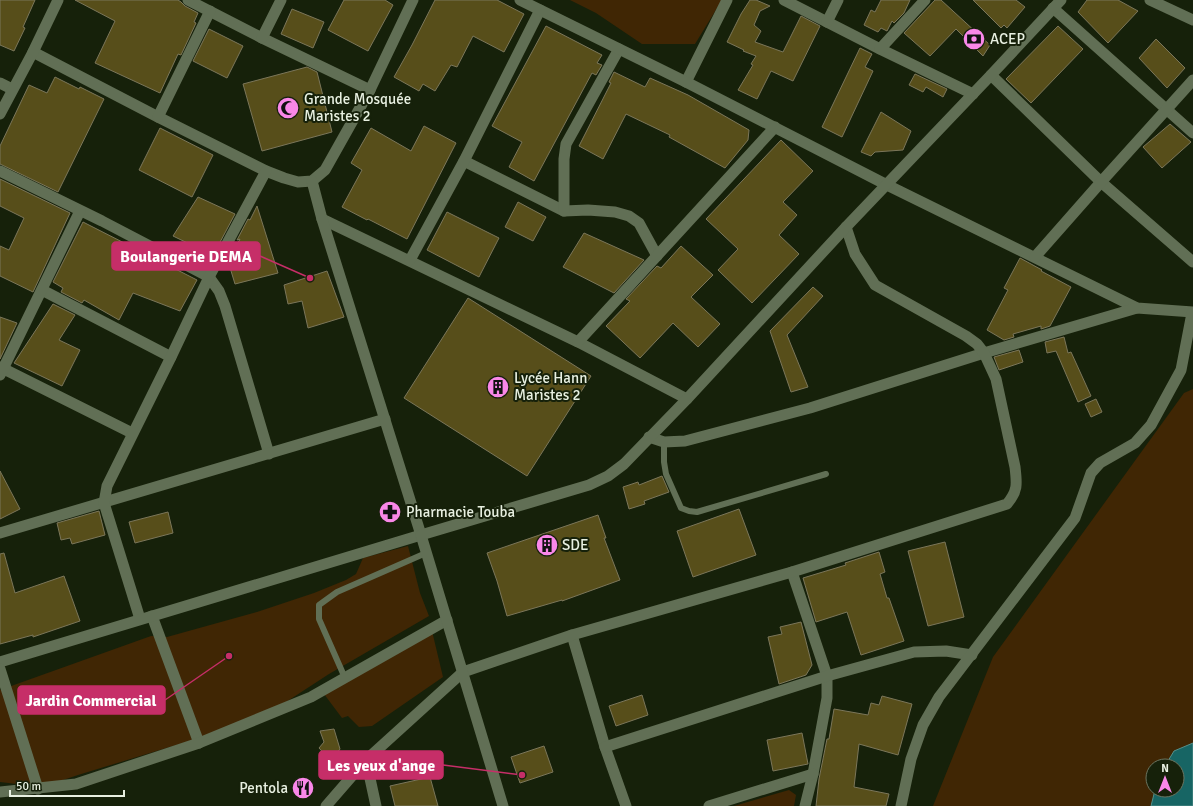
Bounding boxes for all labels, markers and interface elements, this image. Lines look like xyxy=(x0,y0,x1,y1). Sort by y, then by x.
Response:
bank icon: ACEP xyxy=(961,26,987,52)
place label: ACEP xyxy=(990,30,1025,48)
place label: Grande Mosquée Maristes 2 xyxy=(304,90,411,125)
mosque icon: Grande Mosquée Maristes 2 xyxy=(275,95,301,121)
callout: Boulangerie DEMA xyxy=(112,242,260,270)
text: Boulangerie DEMA xyxy=(120,247,253,267)
place label: Lycée Hann Maristes 2 xyxy=(514,369,587,404)
building icon: Lycée Hann Maristes 2 xyxy=(485,374,511,400)
pharmacy icon: Pharmacie Touba xyxy=(377,499,403,525)
place label: Pharmacie Touba xyxy=(406,503,515,521)
building icon: SDE xyxy=(534,532,560,558)
place label: SDE xyxy=(562,536,589,554)
callout: Jardin Commercial xyxy=(18,686,165,714)
text: Jardin Commercial xyxy=(26,691,156,711)
callout: Les yeux d'ange xyxy=(319,751,443,779)
text: Les yeux d'ange xyxy=(327,756,435,776)
north arrow xyxy=(1145,758,1185,798)
text: N xyxy=(1161,762,1169,775)
scale bar xyxy=(10,772,124,798)
restaurant icon: Pentola xyxy=(290,775,316,801)
text: 50 m xyxy=(16,779,41,794)
place label: Pentola xyxy=(239,779,288,797)

